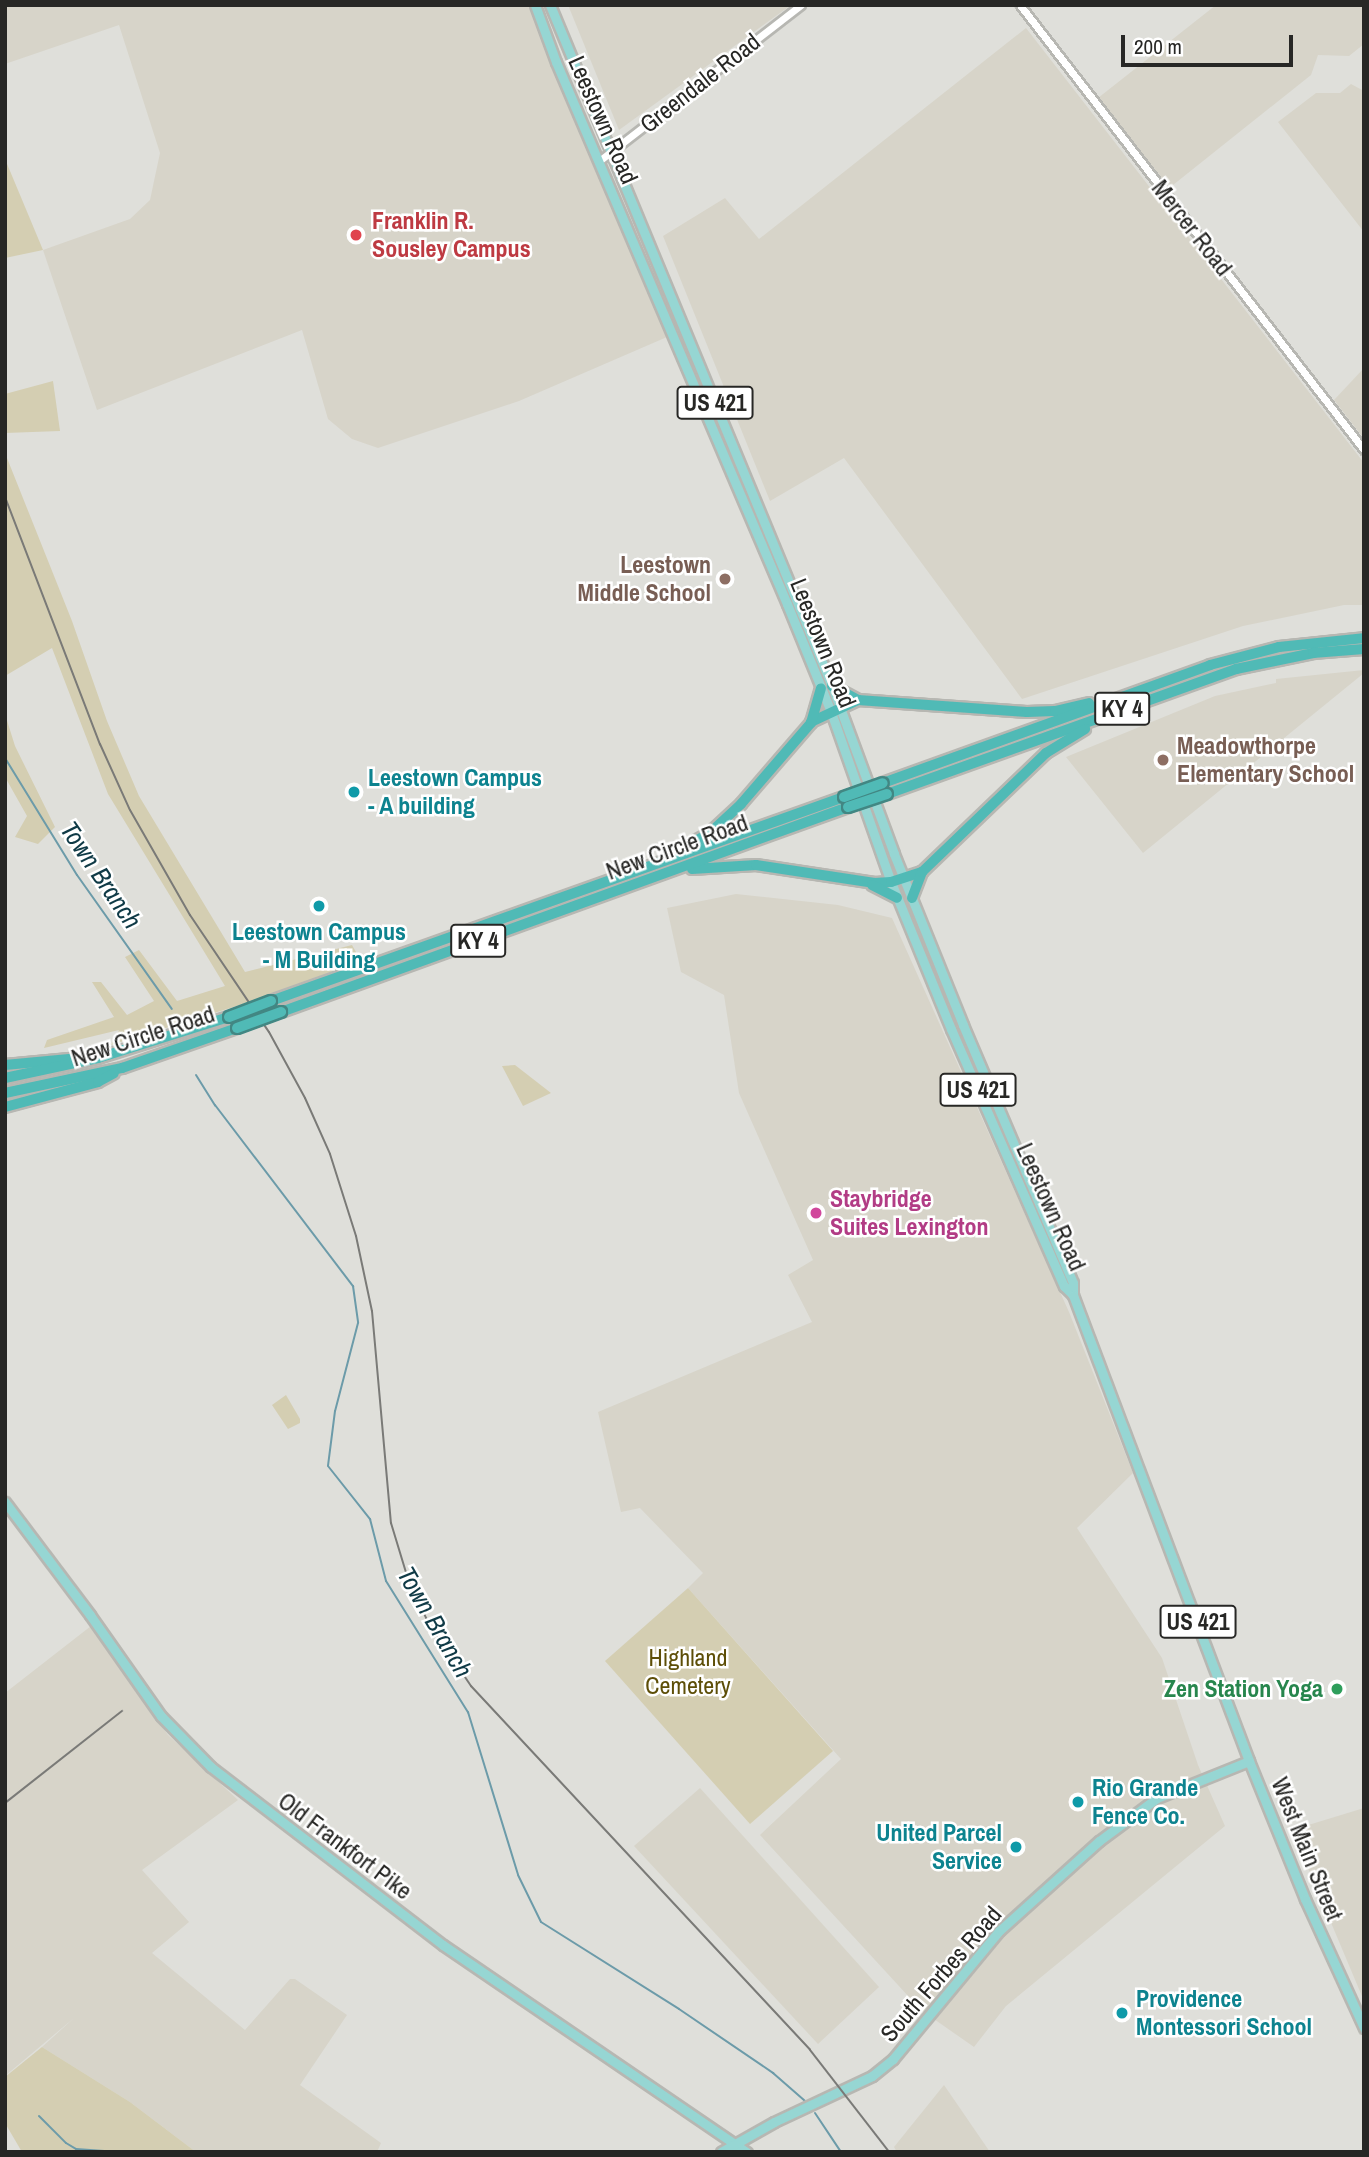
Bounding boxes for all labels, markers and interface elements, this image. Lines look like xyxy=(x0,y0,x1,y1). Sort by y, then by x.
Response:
scale bar xyxy=(1124,21,1296,65)
street label: Greendale Road xyxy=(634,27,766,139)
text: 200 m xyxy=(1134,32,1182,61)
street label: Leestown Road xyxy=(562,52,644,188)
street label: Mercer Road xyxy=(1146,174,1238,282)
place label: Franklin R. Sousley Campus xyxy=(372,207,531,263)
marker: Franklin R. Sousley Campus xyxy=(346,225,366,245)
road number: US 421 xyxy=(676,384,754,422)
place label: Leestown Middle School xyxy=(578,551,711,607)
marker: Leestown Middle School xyxy=(717,571,733,587)
street label: Leestown Road xyxy=(784,574,862,712)
road number: KY 4 xyxy=(1094,690,1150,729)
place label: Meadowthorpe Elementary School xyxy=(1177,732,1354,788)
marker: Meadowthorpe Elementary School xyxy=(1155,752,1171,768)
place label: Leestown Campus - A building xyxy=(368,764,542,820)
marker: Leestown Campus - A building xyxy=(346,784,362,800)
street label: New Circle Road xyxy=(602,808,752,886)
water label: Town Branch xyxy=(54,815,148,935)
marker: Leestown Campus - M Building xyxy=(311,898,327,914)
place label: Leestown Campus - M Building xyxy=(232,918,406,974)
road number: KY 4 xyxy=(450,922,506,960)
street label: New Circle Road xyxy=(68,999,218,1073)
road number: US 421 xyxy=(940,1070,1016,1110)
street label: Leestown Road xyxy=(1010,1139,1092,1275)
place label: Staybridge Suites Lexington xyxy=(830,1185,989,1241)
marker: Staybridge Suites Lexington xyxy=(808,1205,824,1221)
water label: Town Branch xyxy=(391,1561,479,1683)
road number: US 421 xyxy=(1160,1602,1236,1642)
park label: Highland Cemetery xyxy=(645,1644,731,1700)
place label: Zen Station Yoga xyxy=(1164,1675,1323,1703)
marker: Zen Station Yoga xyxy=(1329,1681,1345,1697)
street label: West Main Street xyxy=(1265,1773,1349,1925)
place label: Rio Grande Fence Co. xyxy=(1092,1774,1198,1830)
street label: Old Frankfort Pike xyxy=(273,1786,417,1906)
marker: Rio Grande Fence Co. xyxy=(1070,1794,1086,1810)
place label: United Parcel Service xyxy=(876,1819,1002,1875)
marker: United Parcel Service xyxy=(1008,1839,1024,1855)
street label: South Forbes Road xyxy=(874,1901,1008,2047)
place label: Providence Montessori School xyxy=(1136,1985,1312,2041)
marker: Providence Montessori School xyxy=(1114,2005,1130,2021)

